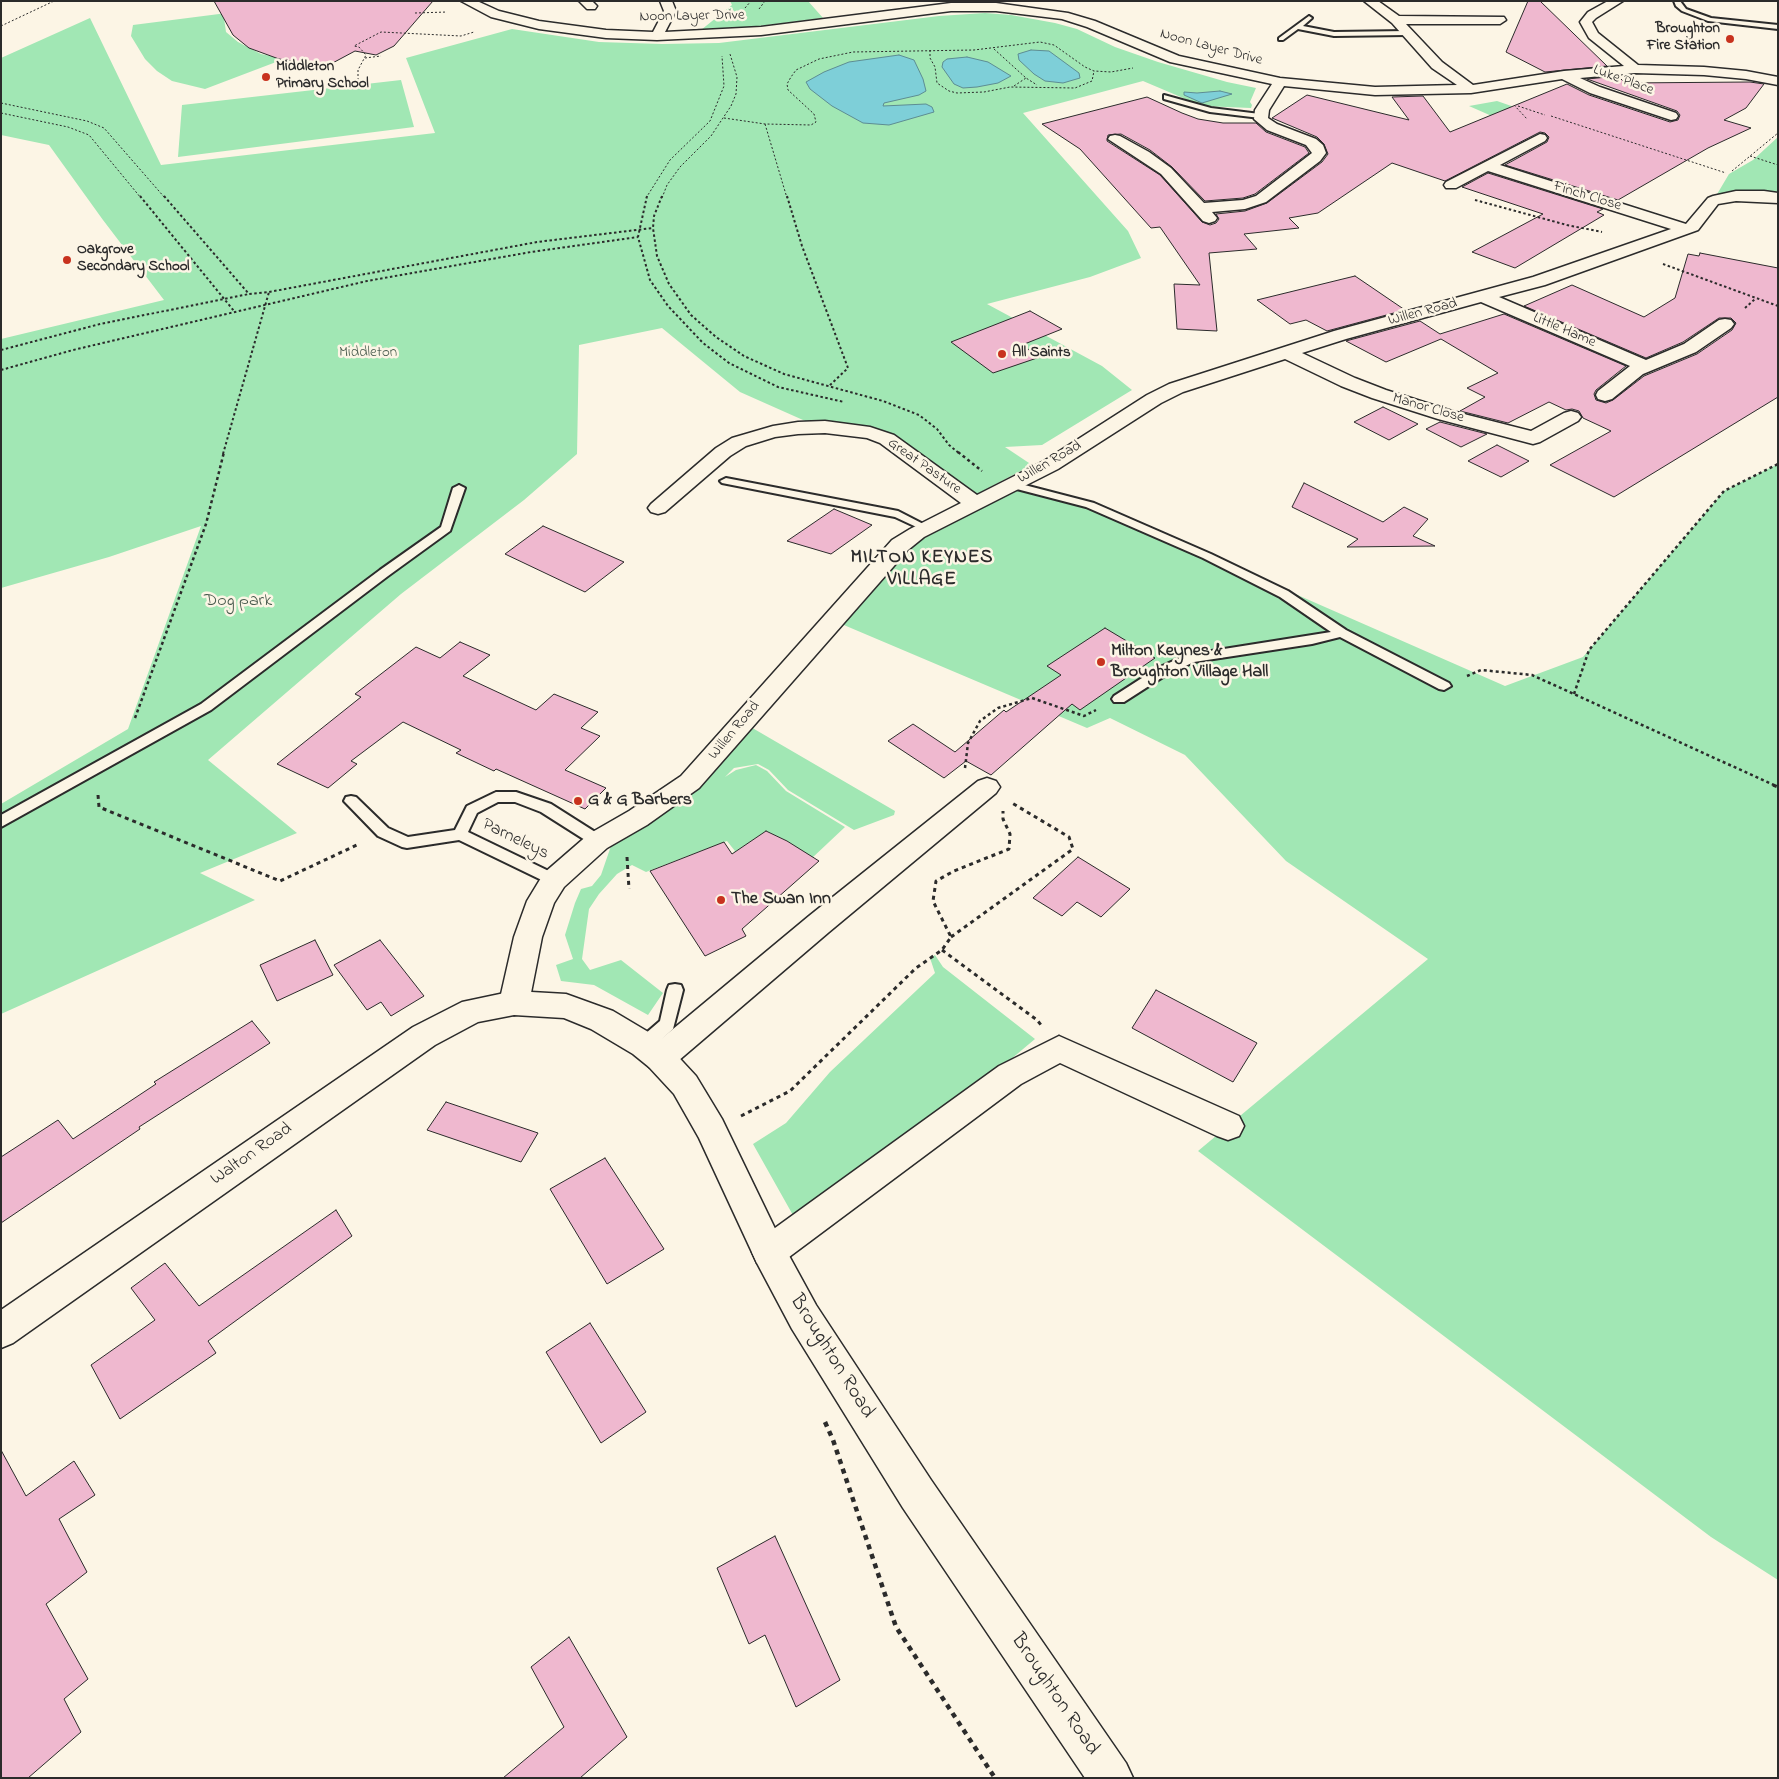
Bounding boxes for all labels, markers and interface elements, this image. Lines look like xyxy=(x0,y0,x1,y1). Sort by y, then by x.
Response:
street label: Noon Layer Drive xyxy=(639,7,745,27)
place label: Broughton Fire Station xyxy=(1647,21,1720,56)
street label: Noon Layer Drive xyxy=(1158,26,1264,70)
marker: Broughton Fire Station xyxy=(1724,33,1736,45)
place label: Middleton Primary School xyxy=(276,59,369,94)
street label: Luke Place xyxy=(1590,62,1656,100)
marker: Middleton Primary School xyxy=(260,71,272,83)
street label: Finch Close xyxy=(1551,178,1623,216)
place label: Oakgrove Secondary School xyxy=(77,242,190,277)
marker: Oakgrove Secondary School xyxy=(61,254,73,266)
street label: Willen Road xyxy=(1387,295,1459,331)
street label: Little Hame xyxy=(1530,310,1598,352)
park label: Middleton xyxy=(339,345,397,363)
place label: All Saints xyxy=(1012,345,1071,363)
marker: All Saints xyxy=(996,348,1008,360)
street label: Manor Close xyxy=(1390,390,1466,428)
street label: Great Pasture xyxy=(884,435,964,499)
street label: Willen Road xyxy=(1015,438,1085,488)
district label: MILTON KEYNES VILLAGE xyxy=(849,548,995,592)
park label: Dog park xyxy=(204,591,272,613)
place label: Milton Keynes & Broughton Village Hall xyxy=(1111,641,1268,684)
marker: Milton Keynes & Broughton Village Hall xyxy=(1095,656,1107,668)
street label: Willen Road xyxy=(705,698,765,764)
place label: G & G Barbers xyxy=(588,790,692,812)
marker: G & G Barbers xyxy=(572,795,584,807)
street label: Parneleys xyxy=(478,815,552,865)
place label: The Swan Inn xyxy=(731,889,831,911)
marker: The Swan Inn xyxy=(715,894,727,906)
street label: Walton Road xyxy=(207,1119,297,1191)
street label: Broughton Road xyxy=(783,1290,879,1424)
street label: Broughton Road xyxy=(1004,1629,1104,1761)

